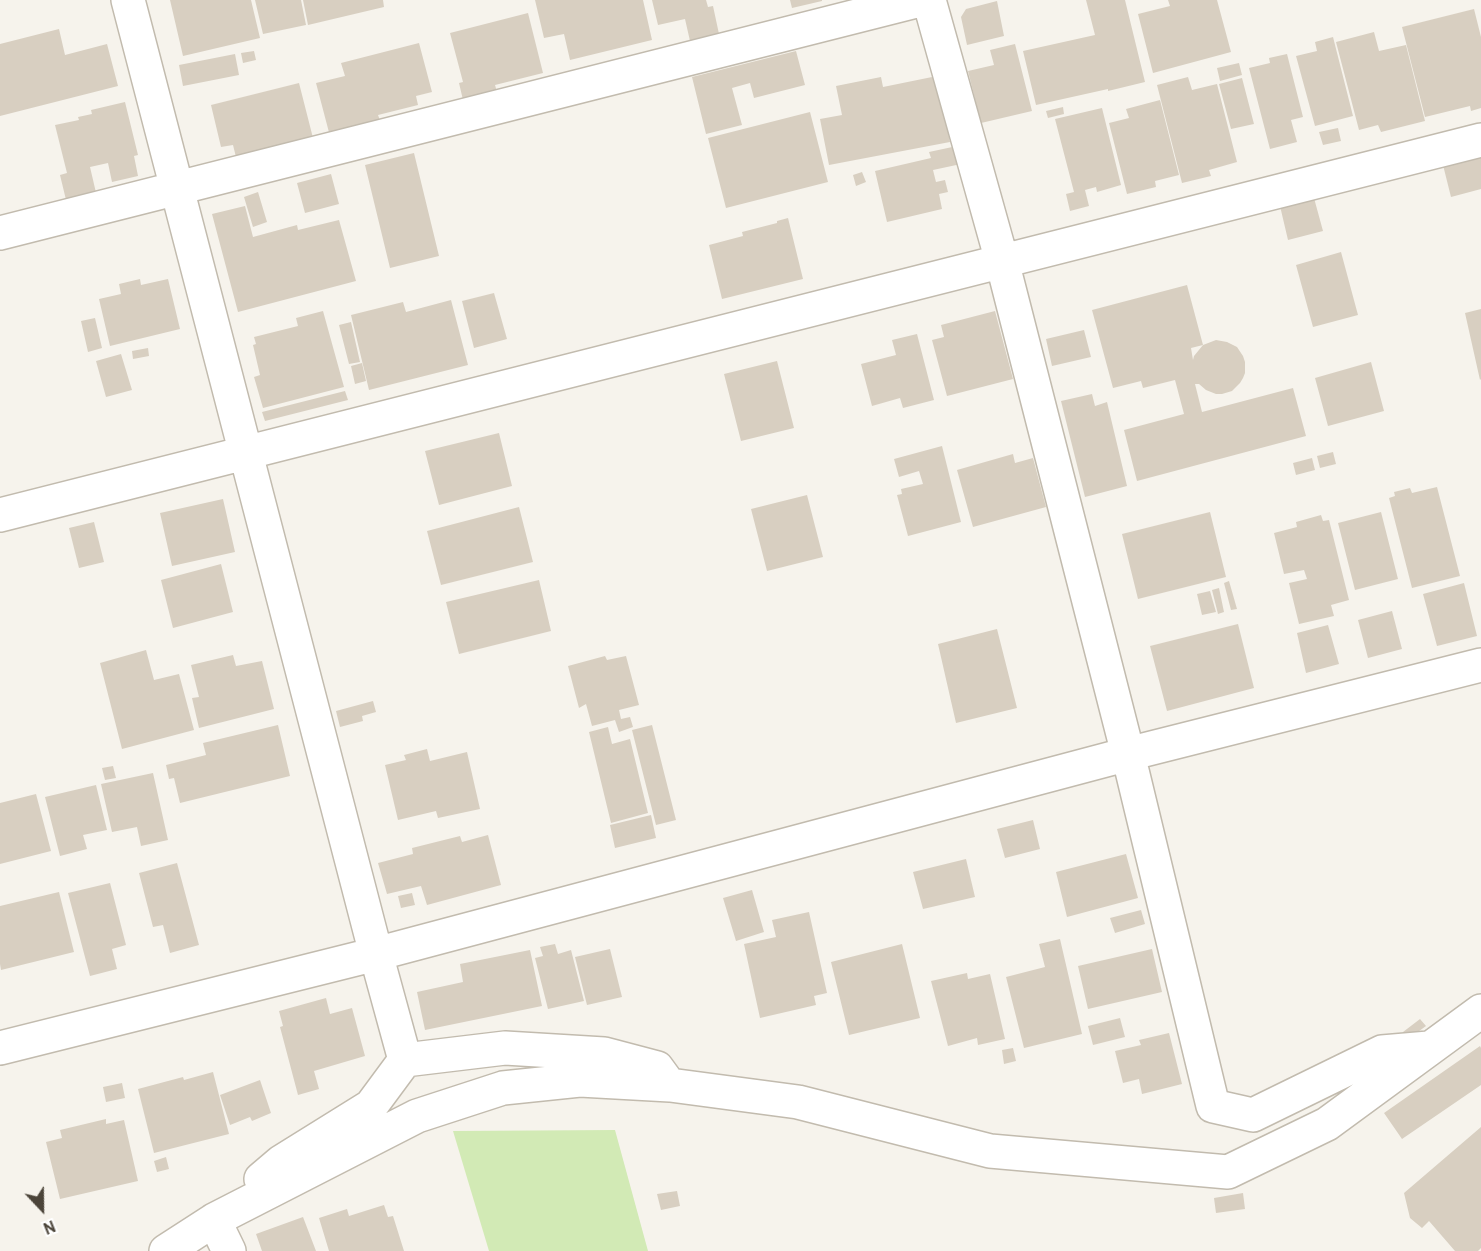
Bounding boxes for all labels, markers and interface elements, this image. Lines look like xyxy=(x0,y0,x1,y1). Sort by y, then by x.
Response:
north arrow xyxy=(12,1179,72,1239)
text: N xyxy=(40,1214,58,1237)

